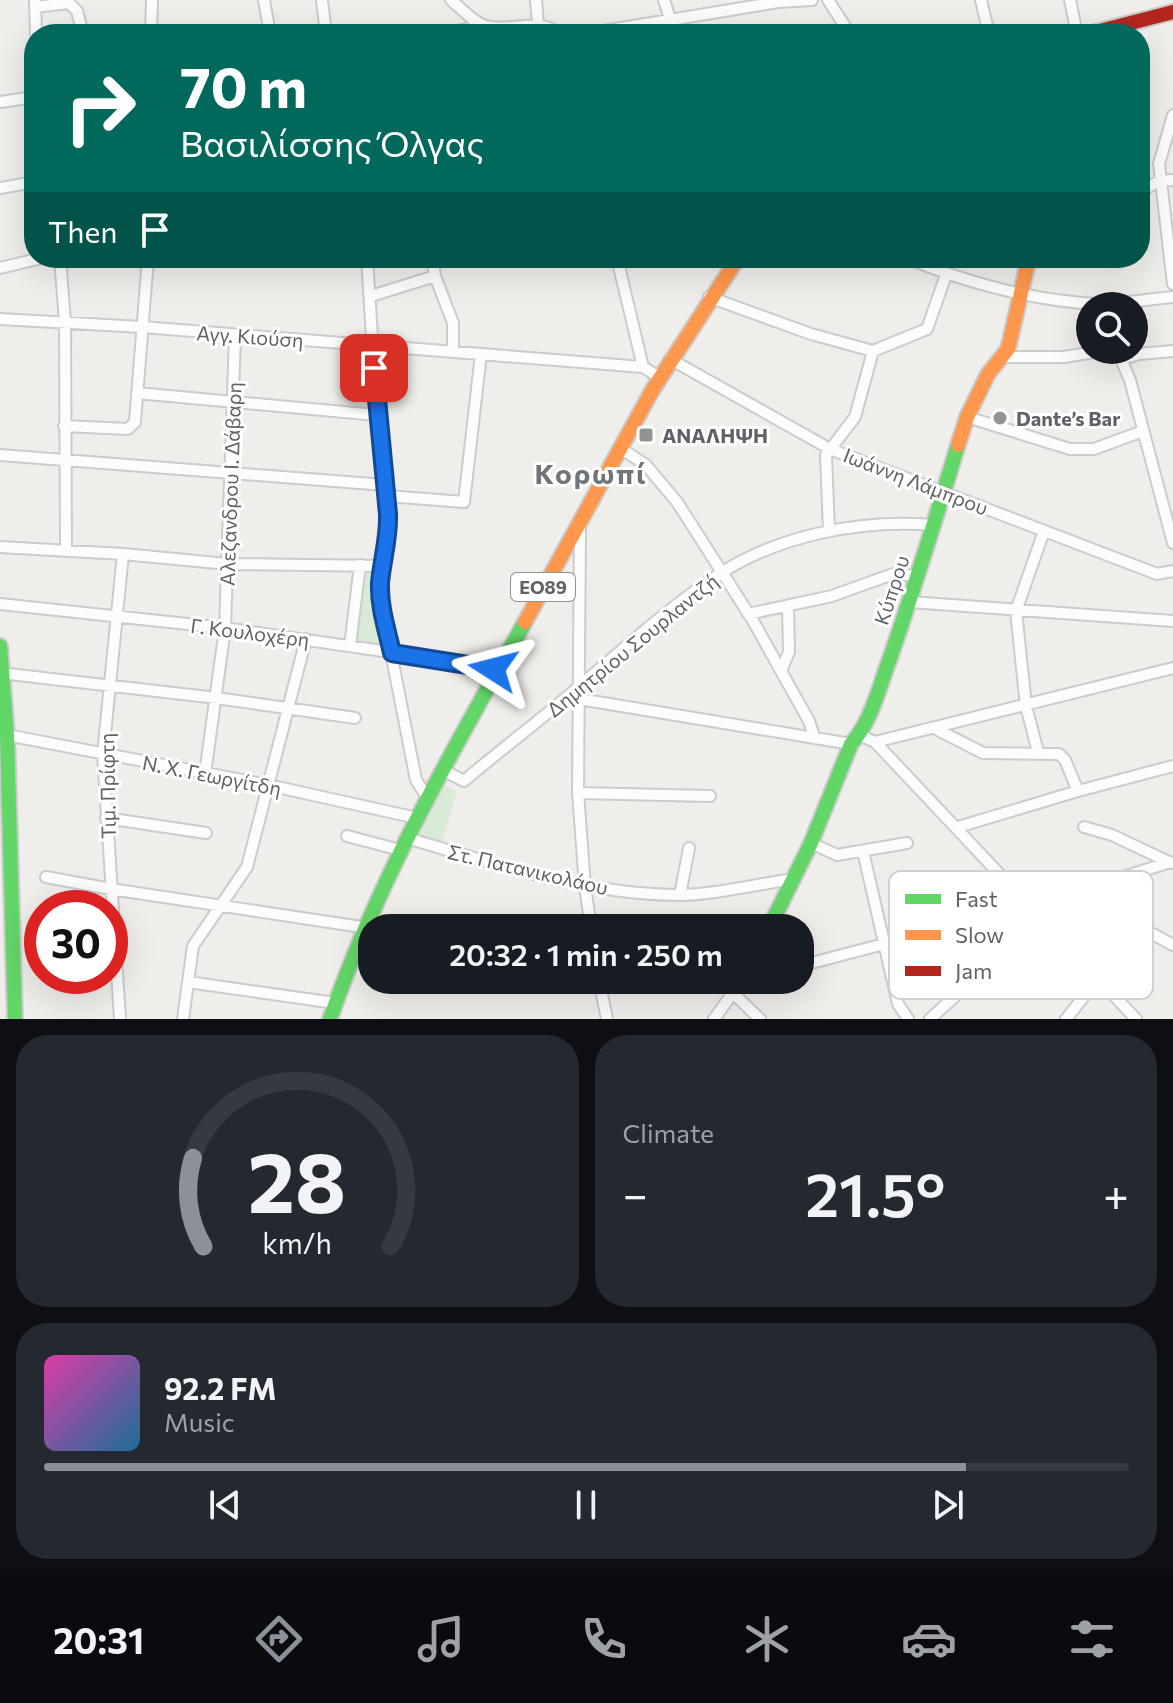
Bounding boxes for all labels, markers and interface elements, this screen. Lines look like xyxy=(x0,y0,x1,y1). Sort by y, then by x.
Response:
text: 70 m xyxy=(180,51,307,120)
icon: right xyxy=(48,56,152,160)
text: Βασιλίσσης Όλγας xyxy=(180,120,484,164)
icon: arrive xyxy=(133,208,177,252)
text: Then xyxy=(48,212,117,249)
map controls xyxy=(1076,292,1148,364)
button: search xyxy=(1076,292,1148,364)
street label: Αγγ. Κιούση xyxy=(196,320,304,352)
pin xyxy=(340,334,408,402)
icon: arrive xyxy=(352,346,396,390)
street label: Αλεζανδρου Ι. Δάβαρη xyxy=(214,382,246,586)
place label: Dante’s Bar xyxy=(1016,406,1120,430)
marker: Dante’s Bar xyxy=(991,409,1009,427)
place label: ΑΝΑΛΗΨΗ xyxy=(662,423,768,447)
marker: ΑΝΑΛΗΨΗ xyxy=(637,426,655,444)
street label: Ιωάννη Λάμπρου xyxy=(840,442,992,520)
district label: Κορωπί xyxy=(535,456,647,490)
street label: Κύπρου xyxy=(869,552,913,628)
street label: Δημητρίου Σουρλαντζή xyxy=(541,568,723,722)
road number: ΕΟ89 xyxy=(511,573,575,601)
street label: Γ. Κουλοχέρη xyxy=(189,613,311,651)
position arrow xyxy=(451,627,535,711)
street label: Τιμ. Πρίφτη xyxy=(94,733,120,839)
street label: Ν. Χ. Γεωργίτδη xyxy=(141,750,283,800)
street label: Στ. Πατανικολάου xyxy=(446,839,610,899)
legend xyxy=(889,871,1153,999)
text: Fast xyxy=(955,885,998,912)
speed limit sign: 30 xyxy=(24,890,128,994)
text: Slow xyxy=(955,921,1004,948)
text: 20:32 · 1 min · 250 m xyxy=(449,935,723,972)
text: Jam xyxy=(955,957,992,984)
text: Climate xyxy=(623,1117,714,1148)
text: 28 xyxy=(248,1128,346,1230)
text: 21.5° xyxy=(805,1156,945,1229)
text: − xyxy=(623,1166,648,1220)
text: + xyxy=(1103,1166,1129,1220)
text: km/h xyxy=(262,1225,332,1260)
text: 92.2 FM xyxy=(164,1369,276,1406)
text: Music xyxy=(164,1406,235,1437)
icon: previous xyxy=(203,1483,247,1527)
icon: pause xyxy=(564,1483,608,1527)
icon: next xyxy=(926,1483,970,1527)
icon: directions xyxy=(251,1611,307,1667)
icon: music xyxy=(413,1611,469,1667)
icon: phone xyxy=(576,1611,632,1667)
icon: climate xyxy=(739,1611,795,1667)
icon: car xyxy=(901,1611,957,1667)
icon: filters xyxy=(1064,1611,1120,1667)
text: 20:31 xyxy=(53,1617,144,1661)

